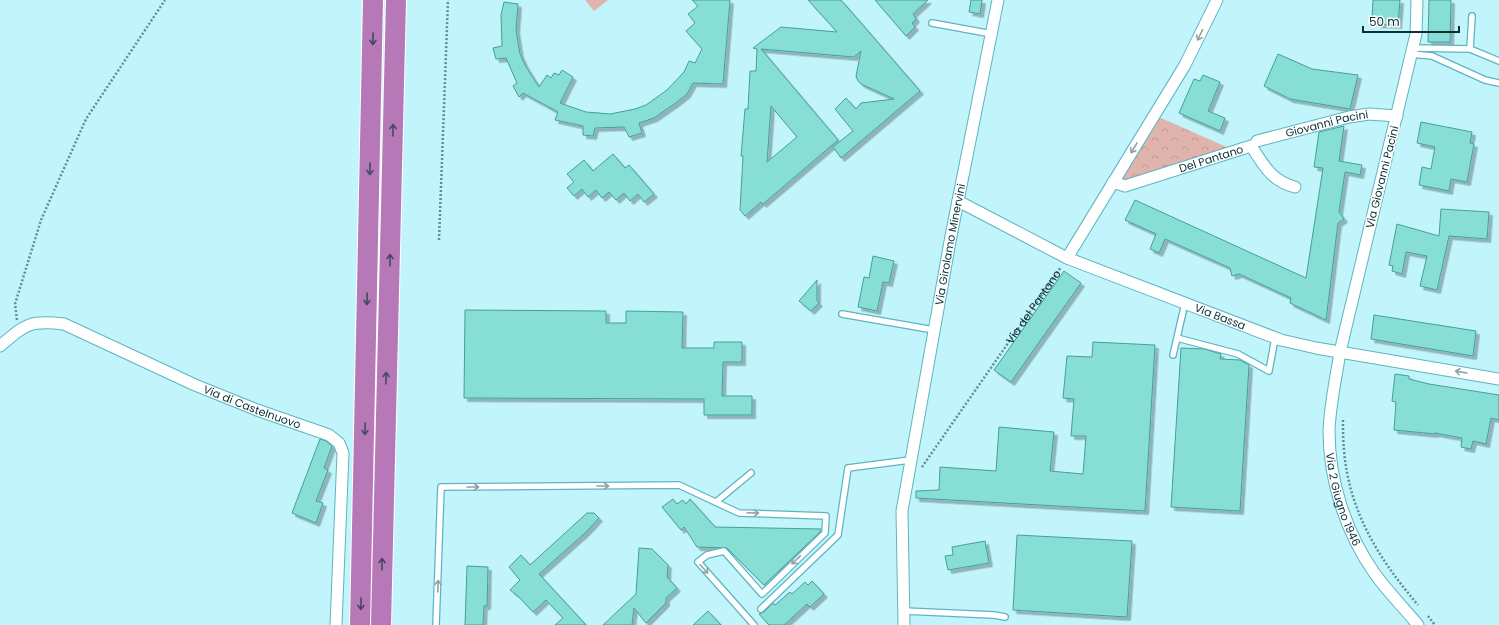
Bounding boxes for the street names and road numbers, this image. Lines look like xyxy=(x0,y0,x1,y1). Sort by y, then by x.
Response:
street label: Giovanni Pacini xyxy=(1284,106,1370,141)
street label: Via Giovanni Pacini xyxy=(1362,124,1403,230)
street label: Del Pantano xyxy=(1177,141,1245,176)
street label: Via Girolamo Minervini xyxy=(931,182,969,306)
street label: Via del Pantano xyxy=(1002,267,1065,347)
street label: Via Bassa xyxy=(1192,300,1248,334)
street label: Via di Castelnuovo xyxy=(201,381,303,433)
street label: Via 2 Giugno 1946 xyxy=(1322,452,1365,549)

